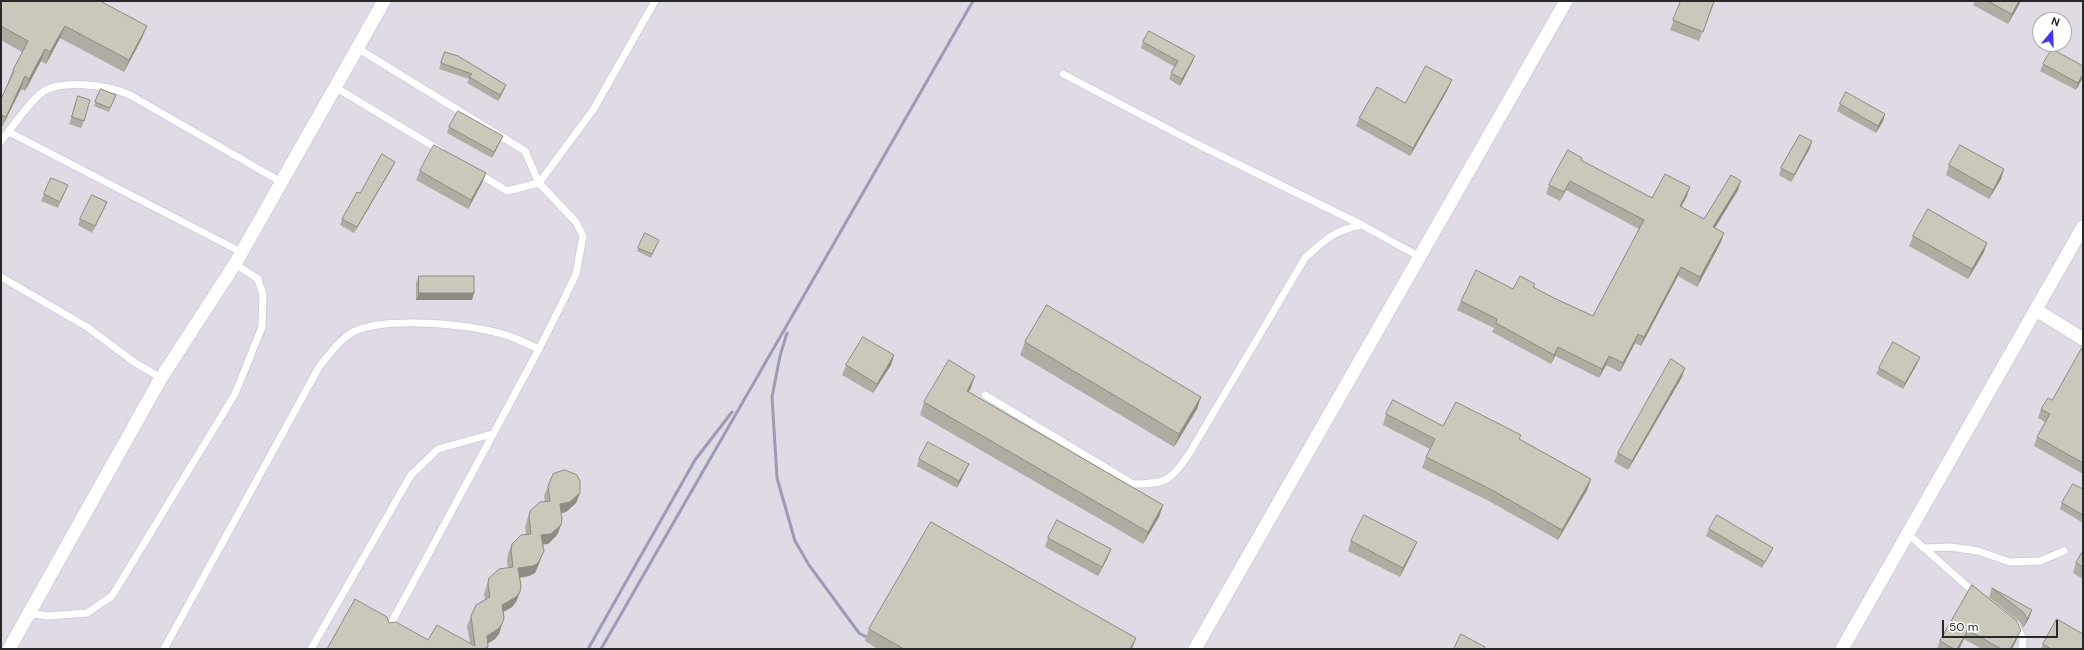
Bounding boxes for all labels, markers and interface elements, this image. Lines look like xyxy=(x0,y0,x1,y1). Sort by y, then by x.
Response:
north arrow xyxy=(2032,12,2072,52)
text: N xyxy=(2050,14,2062,30)
scale bar xyxy=(1944,612,2060,638)
text: 50 m xyxy=(1949,619,1978,635)

